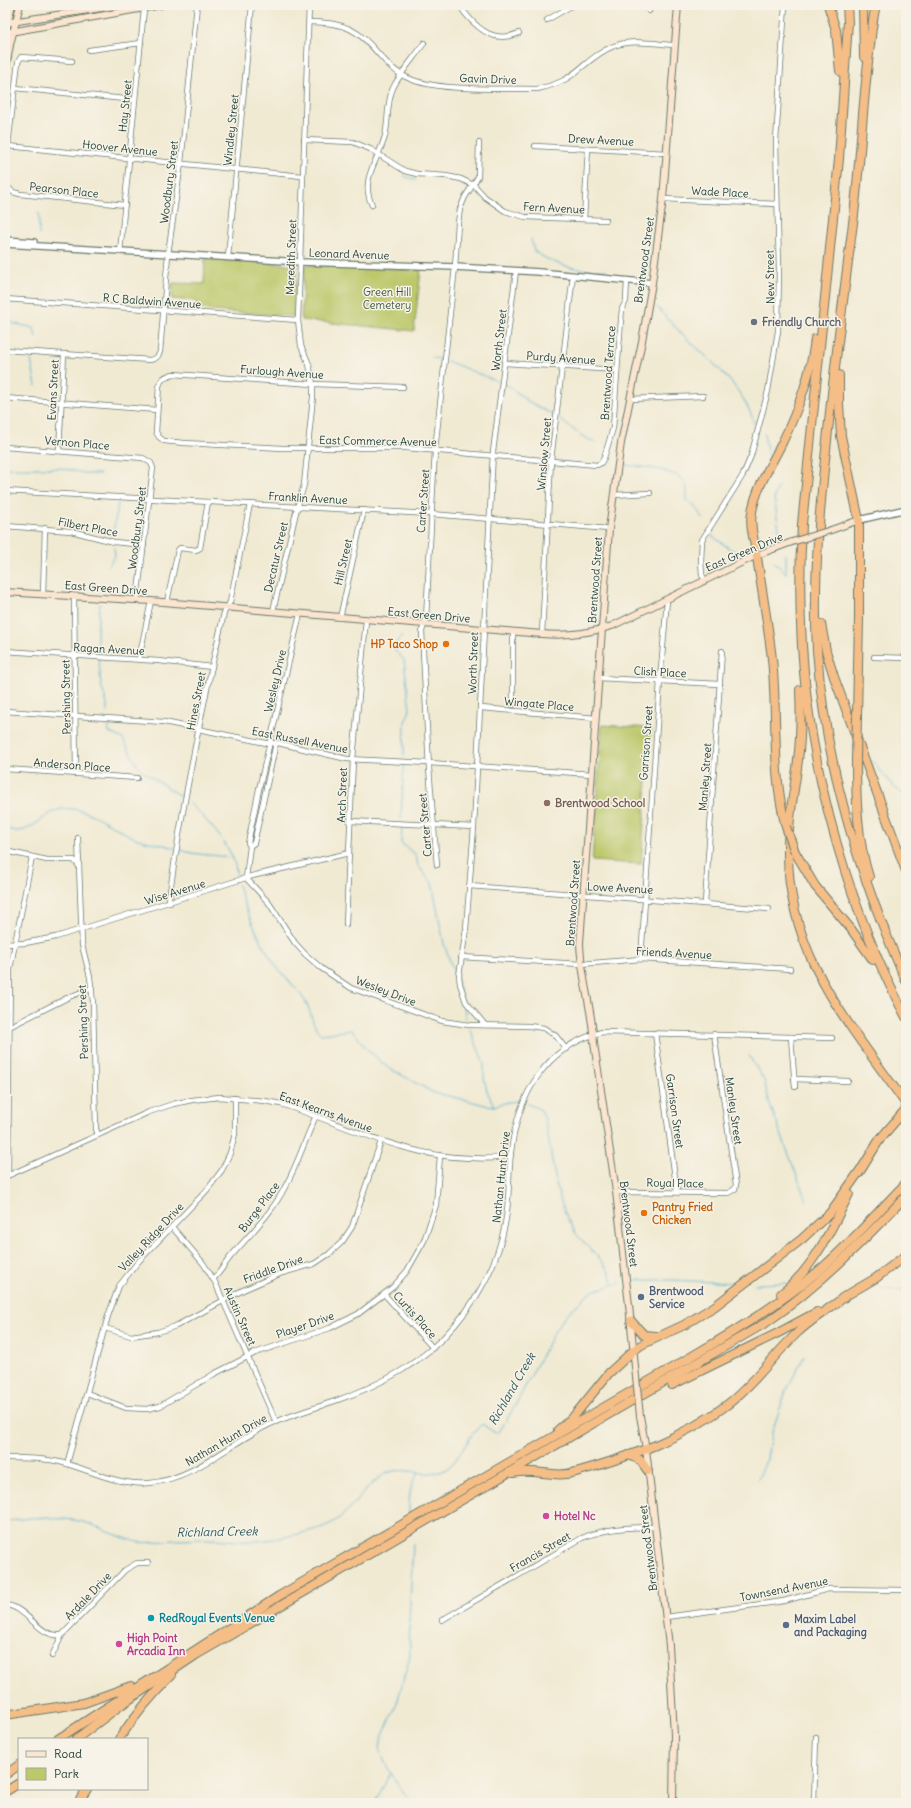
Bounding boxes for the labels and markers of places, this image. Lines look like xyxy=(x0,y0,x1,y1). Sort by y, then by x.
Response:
place label: Friendly Church xyxy=(762,315,842,330)
marker: Friendly Church xyxy=(749,317,759,327)
place label: HP Taco Shop xyxy=(370,637,438,652)
marker: HP Taco Shop xyxy=(441,639,451,649)
place label: Brentwood School xyxy=(555,796,645,810)
marker: Brentwood School xyxy=(542,798,552,808)
place label: Pantry Fried Chicken xyxy=(652,1200,714,1227)
marker: Pantry Fried Chicken xyxy=(639,1208,649,1218)
place label: Brentwood Service xyxy=(649,1284,704,1311)
marker: Brentwood Service xyxy=(636,1292,646,1302)
place label: Hotel Nc xyxy=(554,1509,596,1523)
marker: Hotel Nc xyxy=(541,1511,551,1521)
place label: RedRoyal Events Venue xyxy=(159,1611,275,1626)
place label: Maxim Label and Packaging xyxy=(794,1612,867,1640)
marker: RedRoyal Events Venue xyxy=(146,1613,156,1623)
marker: Maxim Label and Packaging xyxy=(781,1620,791,1630)
place label: High Point Arcadia Inn xyxy=(127,1631,186,1658)
marker: High Point Arcadia Inn xyxy=(114,1639,124,1649)

